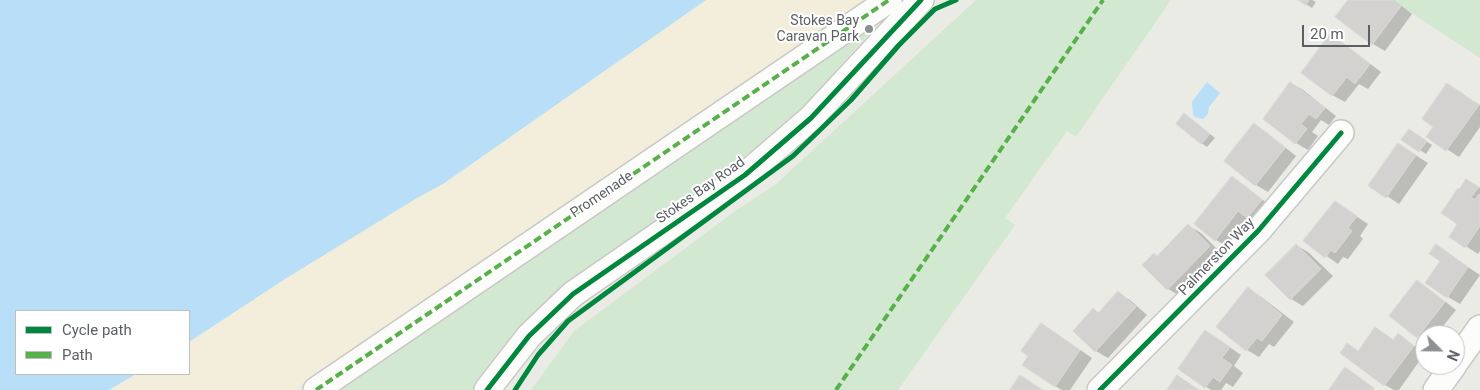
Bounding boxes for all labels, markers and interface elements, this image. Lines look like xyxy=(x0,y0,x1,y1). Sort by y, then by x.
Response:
place label: Stokes Bay Caravan Park xyxy=(777,13,859,46)
scale bar xyxy=(1305,15,1372,47)
marker: Stokes Bay Caravan Park xyxy=(863,23,875,35)
text: 20 m xyxy=(1310,25,1344,43)
street label: Stokes Bay Road xyxy=(653,154,749,228)
street label: Promenade xyxy=(568,168,636,222)
street label: Palmerston Way xyxy=(1176,215,1258,299)
legend xyxy=(15,310,190,375)
text: Cycle path xyxy=(62,321,132,339)
north arrow xyxy=(1415,325,1465,375)
text: Path xyxy=(62,346,93,364)
text: N xyxy=(1444,348,1462,363)

